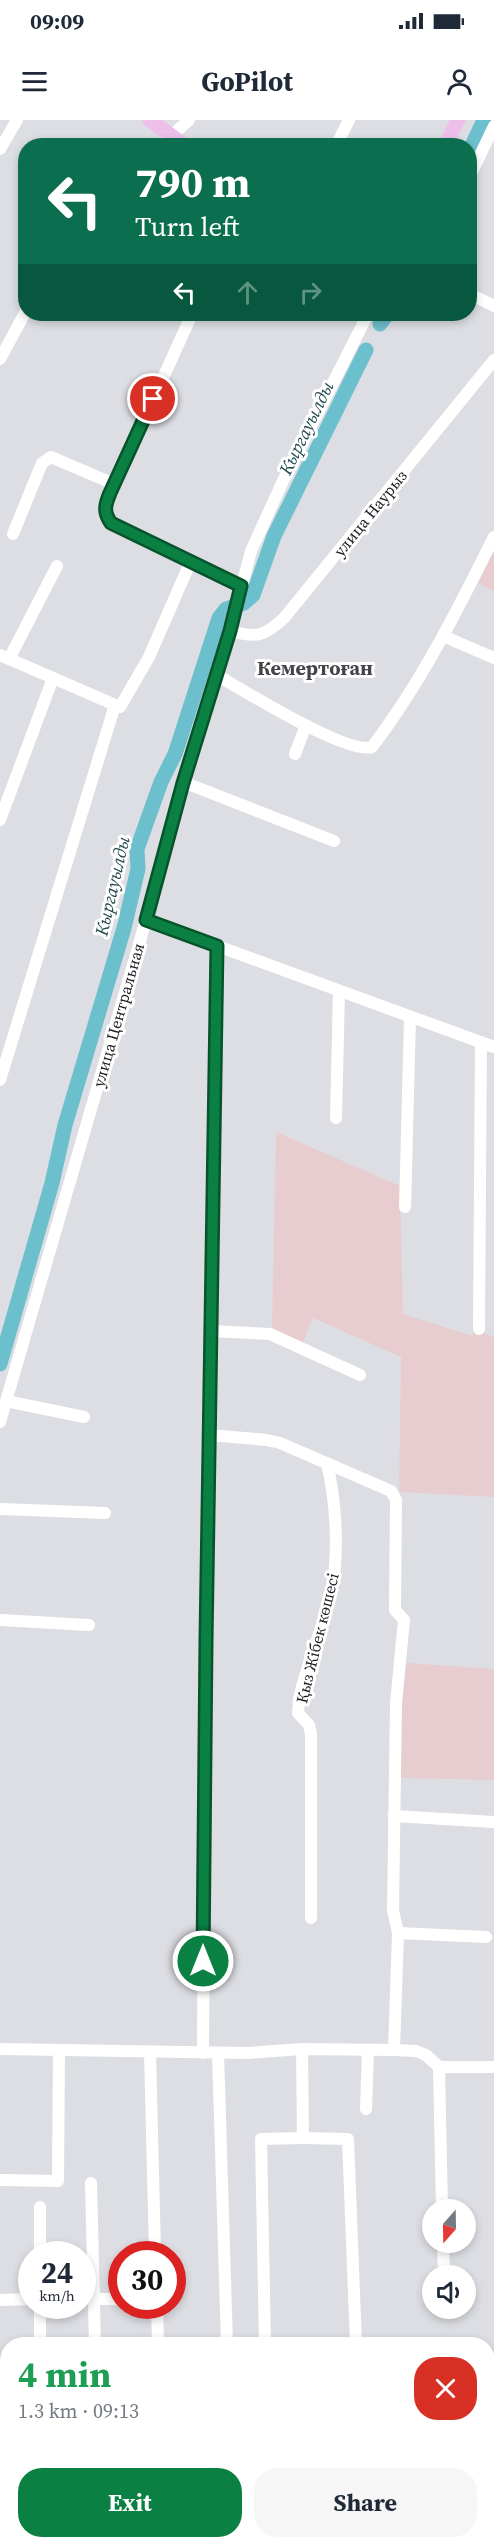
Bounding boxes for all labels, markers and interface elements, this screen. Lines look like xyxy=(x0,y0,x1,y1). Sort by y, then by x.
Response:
text: 09:09 xyxy=(30,6,84,36)
text: GoPilot xyxy=(201,63,293,100)
icon: menu xyxy=(18,65,51,98)
icon: person xyxy=(443,65,476,98)
text: 790 m xyxy=(135,153,250,211)
icon: left xyxy=(36,162,114,240)
text: Turn left xyxy=(135,208,239,245)
icon: left xyxy=(168,276,201,309)
icon: ahead xyxy=(231,276,264,309)
icon: right xyxy=(294,276,327,309)
pin xyxy=(127,373,178,424)
water label: Кыргауылды xyxy=(272,377,340,480)
icon: arrive xyxy=(136,382,169,415)
street label: улица Наурыз xyxy=(328,465,412,561)
district label: Кемертоған xyxy=(257,654,373,682)
water label: Кыргауылды xyxy=(88,834,136,939)
street label: улица Центральная xyxy=(87,940,149,1090)
street label: Қыз Жібек көшесі xyxy=(290,1570,344,1705)
position arrow xyxy=(171,1929,235,1993)
north arrow xyxy=(422,2199,476,2253)
map controls xyxy=(422,2199,476,2319)
speed limit sign: 30 xyxy=(108,2241,186,2319)
text: 24 xyxy=(41,2252,73,2293)
button: sound xyxy=(422,2265,476,2319)
text: km/h xyxy=(39,2285,75,2306)
text: 4 min xyxy=(18,2350,111,2399)
button: close xyxy=(414,2357,477,2420)
text: 1.3 km · 09:13 xyxy=(18,2397,139,2425)
button: Exit xyxy=(18,2468,242,2537)
button: Share xyxy=(254,2468,477,2537)

